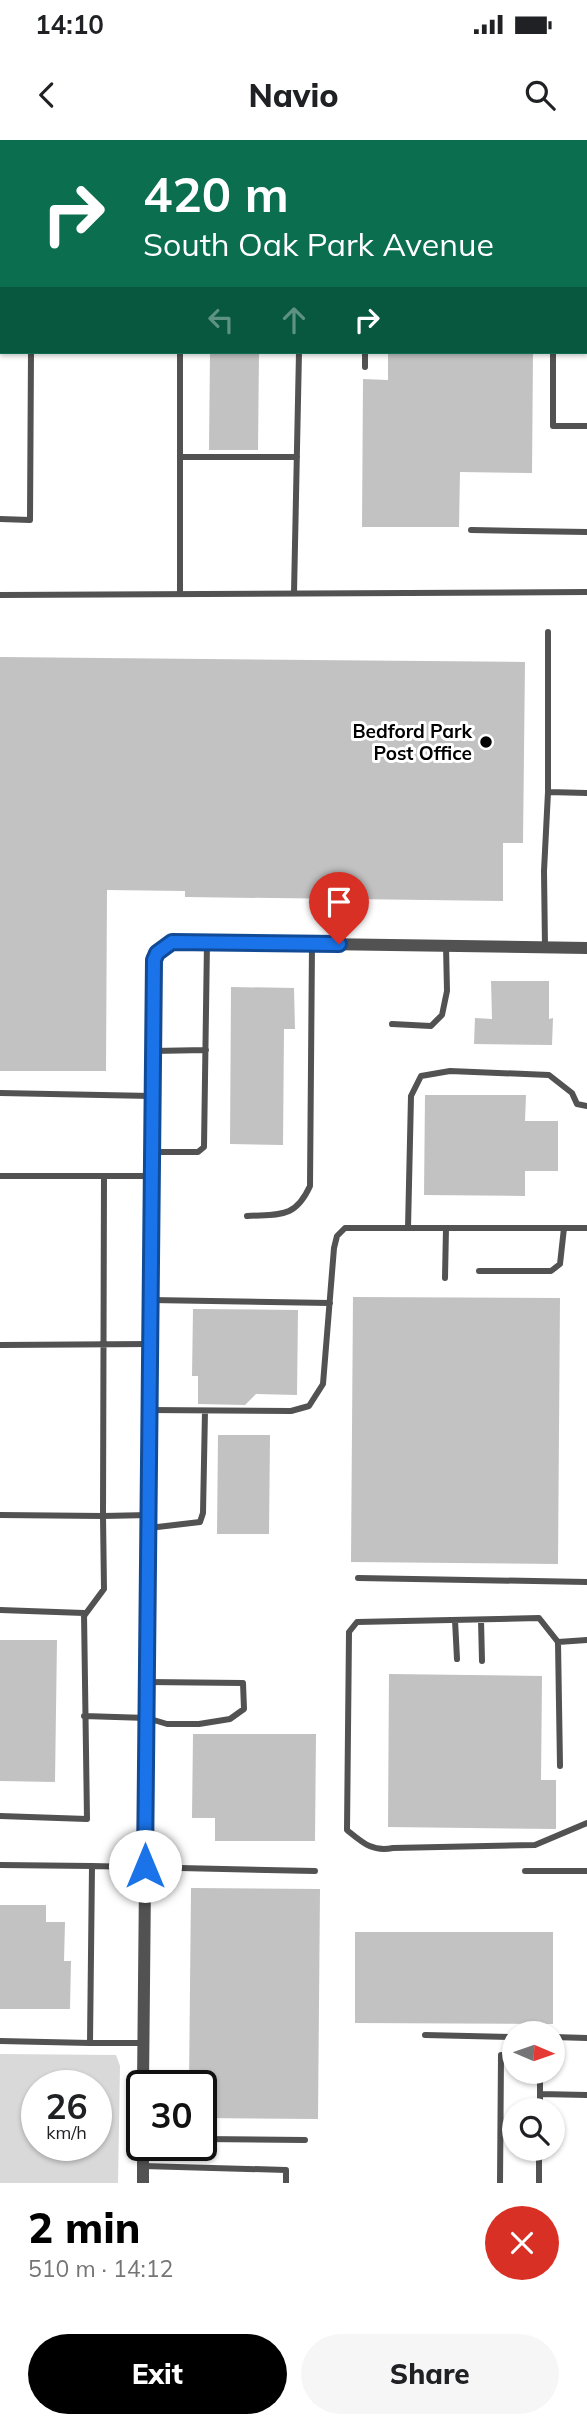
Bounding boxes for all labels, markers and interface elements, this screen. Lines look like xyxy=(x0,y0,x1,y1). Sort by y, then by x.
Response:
text: 14:10 xyxy=(35,8,104,41)
text: Navio xyxy=(248,75,339,115)
icon: back xyxy=(28,76,66,114)
icon: search xyxy=(521,76,559,114)
text: 420 m xyxy=(143,163,289,224)
icon: right xyxy=(28,168,119,259)
text: South Oak Park Avenue xyxy=(143,224,494,264)
icon: left xyxy=(202,301,240,339)
icon: ahead xyxy=(275,301,313,339)
icon: right xyxy=(348,301,386,339)
place label: Bedford Park Post Office xyxy=(352,719,472,765)
marker: Bedford Park Post Office xyxy=(478,734,494,750)
pin xyxy=(309,872,369,944)
icon: arrive xyxy=(320,883,358,921)
position arrow xyxy=(108,1829,182,1903)
north arrow xyxy=(502,2021,565,2084)
map controls xyxy=(502,2021,565,2161)
speed limit sign: 30 xyxy=(126,2070,217,2161)
text: 26 xyxy=(45,2084,88,2128)
button: search xyxy=(502,2098,565,2161)
text: km/h xyxy=(46,2121,87,2144)
text: 2 min xyxy=(28,2201,141,2254)
button: close xyxy=(485,2206,559,2280)
text: 510 m · 14:12 xyxy=(28,2254,173,2283)
button: Exit xyxy=(28,2334,287,2414)
button: Share xyxy=(301,2334,559,2414)

